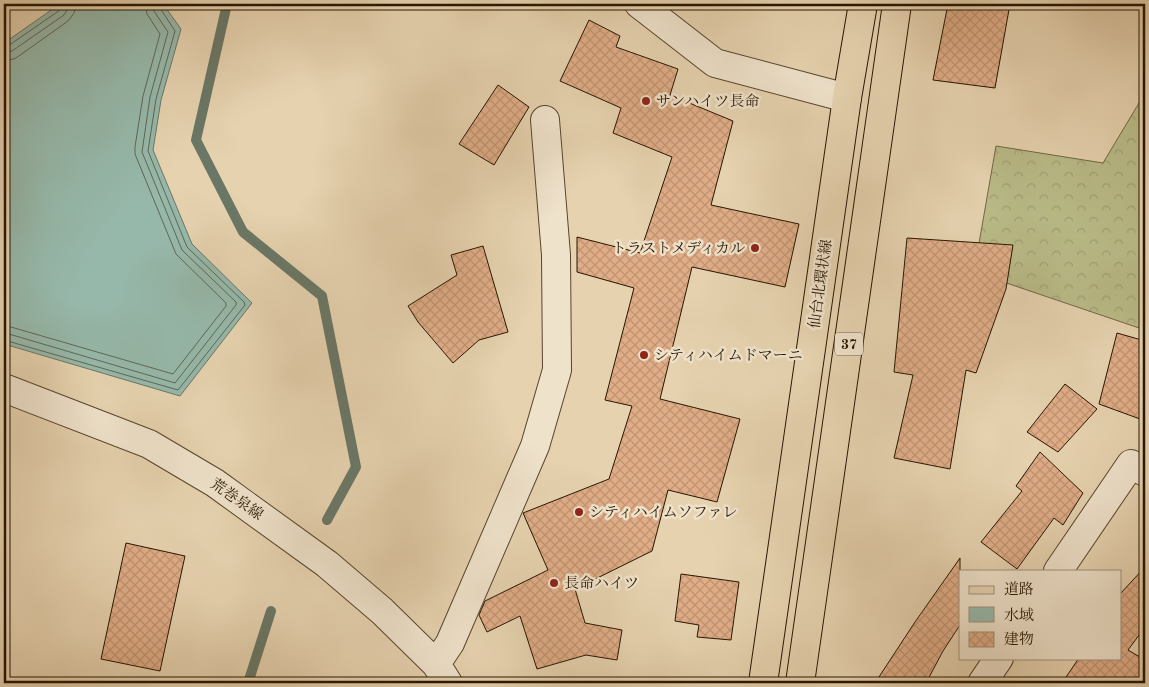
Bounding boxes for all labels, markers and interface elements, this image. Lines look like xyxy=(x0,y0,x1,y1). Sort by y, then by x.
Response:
place label: サンハイツ長命 xyxy=(656,93,759,110)
marker: サンハイツ長命 xyxy=(640,95,652,107)
street label: 仙台北環状線 xyxy=(806,238,835,330)
place label: トラストメディカル xyxy=(612,240,745,257)
marker: トラストメディカル xyxy=(749,242,761,254)
road number: 37 xyxy=(835,332,863,356)
place label: シティハイムドマーニ xyxy=(654,348,803,364)
marker: シティハイムドマーニ xyxy=(638,349,650,361)
street label: 荒巻泉線 xyxy=(207,475,266,524)
place label: シティハイムソファレ xyxy=(589,505,738,521)
marker: シティハイムソファレ xyxy=(573,506,585,518)
legend xyxy=(959,570,1122,660)
place label: 長命ハイツ xyxy=(564,575,639,592)
marker: 長命ハイツ xyxy=(548,577,560,589)
text: 道路 xyxy=(1004,581,1034,598)
text: 水域 xyxy=(1004,607,1034,624)
text: 建物 xyxy=(1004,631,1034,648)

